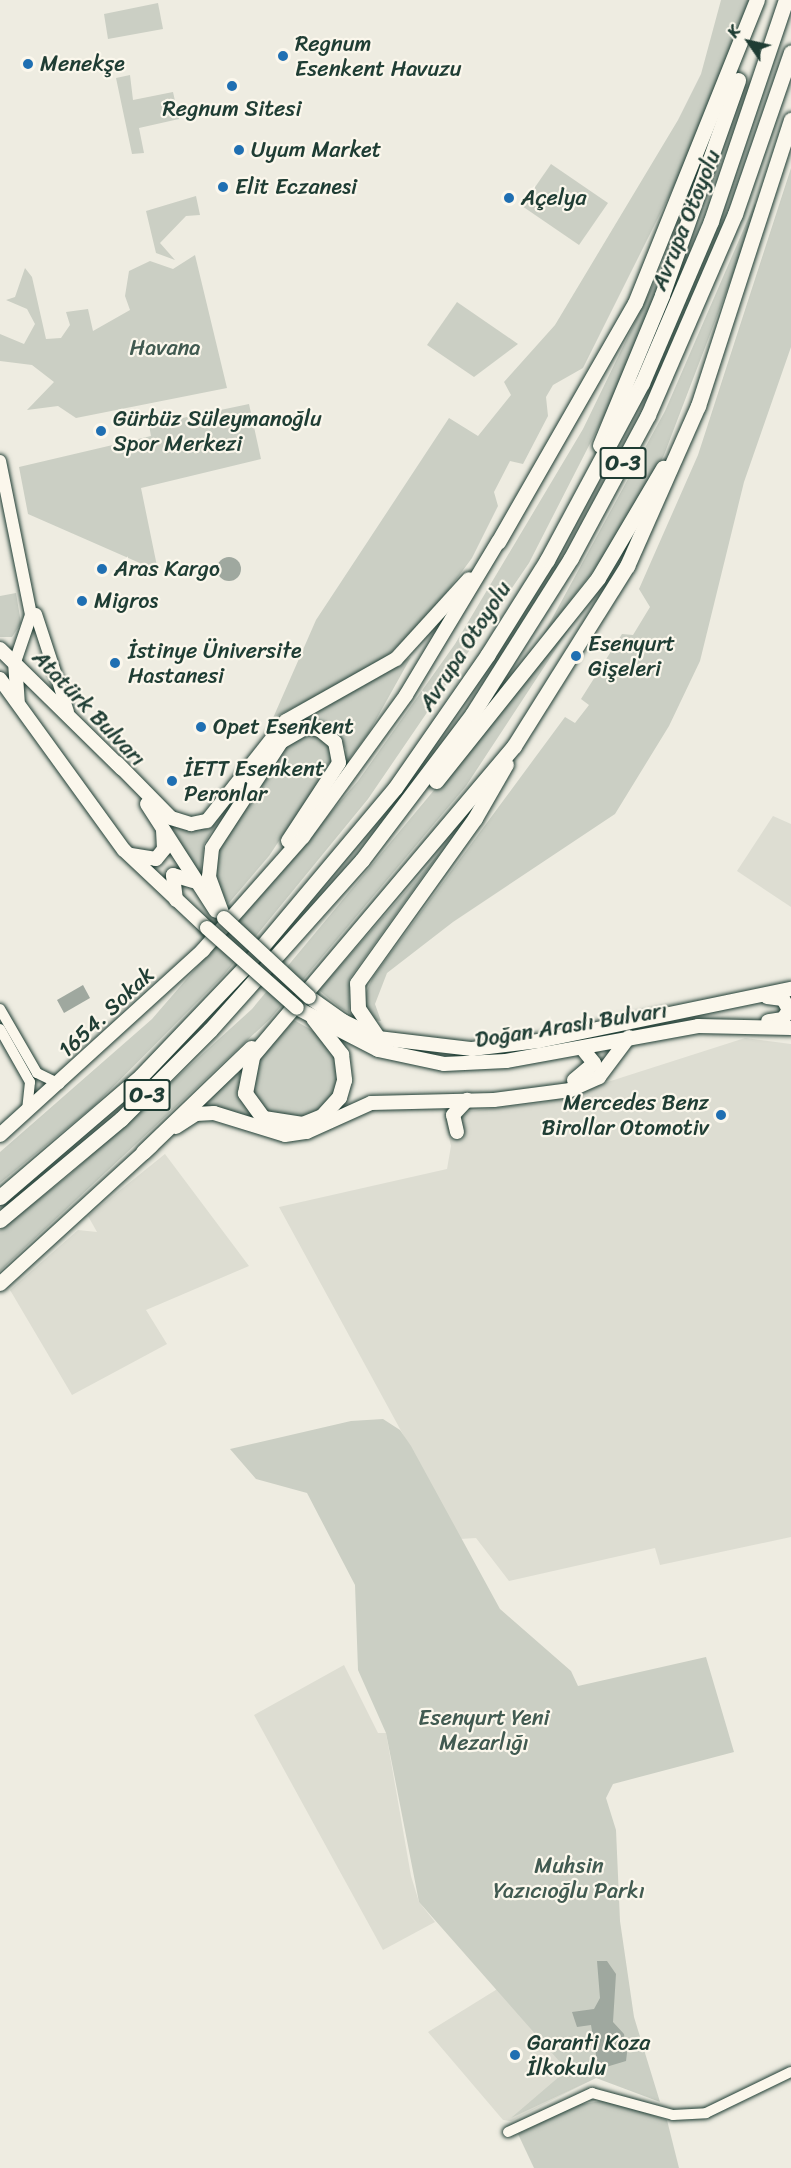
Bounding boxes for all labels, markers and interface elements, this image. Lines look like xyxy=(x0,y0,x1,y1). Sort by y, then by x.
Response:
north arrow xyxy=(719,12,779,72)
text: K xyxy=(719,20,748,44)
place label: Regnum Esenkent Havuzu xyxy=(295,30,462,82)
marker: Regnum Esenkent Havuzu xyxy=(276,49,290,63)
place label: Menekşe xyxy=(40,51,125,77)
marker: Menekşe xyxy=(21,57,35,71)
marker: Regnum Sitesi xyxy=(225,79,239,93)
place label: Regnum Sitesi xyxy=(162,96,302,122)
place label: Uyum Market xyxy=(251,137,381,163)
marker: Uyum Market xyxy=(232,143,246,157)
street label: Avrupa Otoyolu xyxy=(646,146,726,294)
place label: Elit Eczanesi xyxy=(235,174,359,200)
marker: Elit Eczanesi xyxy=(216,180,230,194)
place label: Açelya xyxy=(521,185,586,211)
marker: Açelya xyxy=(502,191,516,205)
park label: Havana xyxy=(130,335,200,361)
place label: Gürbüz Süleymanoğlu Spor Merkezi xyxy=(113,405,322,457)
marker: Gürbüz Süleymanoğlu Spor Merkezi xyxy=(94,424,108,438)
road number: O-3 xyxy=(599,445,647,481)
place label: Aras Kargo xyxy=(114,556,220,582)
marker: Aras Kargo xyxy=(95,562,109,576)
street label: Avrupa Otoyolu xyxy=(413,576,517,716)
place label: Migros xyxy=(94,588,158,614)
marker: Migros xyxy=(75,594,89,608)
place label: Esenyurt Gişeleri xyxy=(588,630,675,682)
place label: İstinye Üniversite Hastanesi xyxy=(128,637,303,688)
street label: Atatürk Bulvarı xyxy=(27,644,151,772)
marker: Esenyurt Gişeleri xyxy=(569,649,583,663)
marker: İstinye Üniversite Hastanesi xyxy=(106,654,124,672)
place label: Opet Esenkent xyxy=(213,714,355,740)
marker: Opet Esenkent xyxy=(194,720,208,734)
place label: İETT Esenkent Peronlar xyxy=(184,755,325,806)
marker: İETT Esenkent Peronlar xyxy=(165,774,179,788)
street label: 1654. Sokak xyxy=(53,961,159,1063)
street label: Doğan Araslı Bulvarı xyxy=(473,997,669,1053)
road number: O-3 xyxy=(123,1077,171,1113)
place label: Mercedes Benz Birollar Otomotiv xyxy=(542,1089,709,1140)
marker: Mercedes Benz Birollar Otomotiv xyxy=(714,1108,728,1122)
park label: Esenyurt Yeni Mezarlığı xyxy=(418,1704,550,1756)
park label: Muhsin Yazıcıoğlu Parkı xyxy=(493,1852,645,1904)
place label: Garanti Koza İlkokulu xyxy=(527,2029,650,2080)
marker: Garanti Koza İlkokulu xyxy=(508,2048,522,2062)

